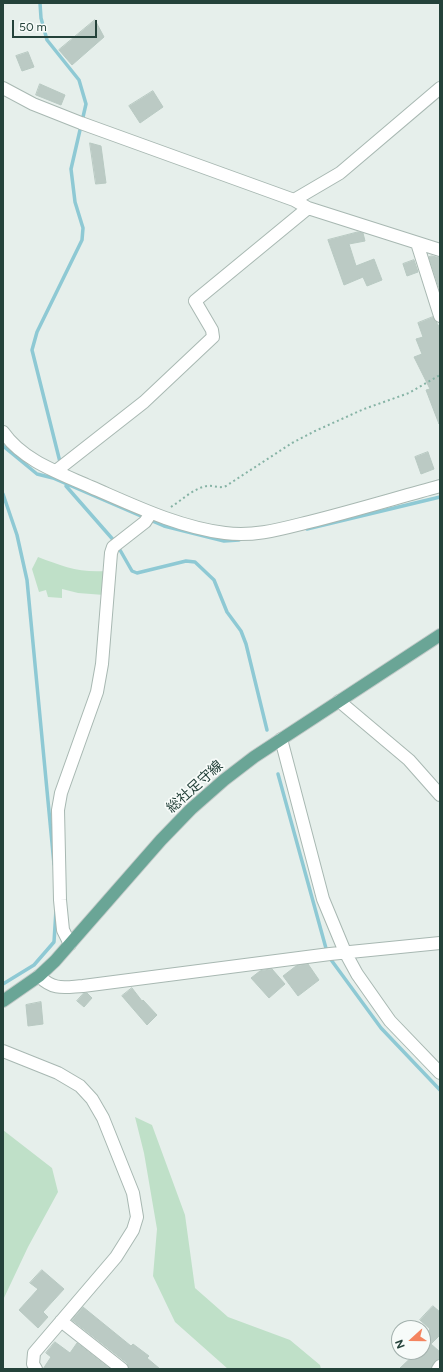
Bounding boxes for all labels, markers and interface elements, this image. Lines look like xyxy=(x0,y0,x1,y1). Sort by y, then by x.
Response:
scale bar xyxy=(14,12,99,38)
text: 50 m xyxy=(19,20,47,34)
street label: 総社足守線 xyxy=(163,757,227,817)
north arrow xyxy=(391,1320,431,1360)
text: N xyxy=(393,1338,408,1350)

